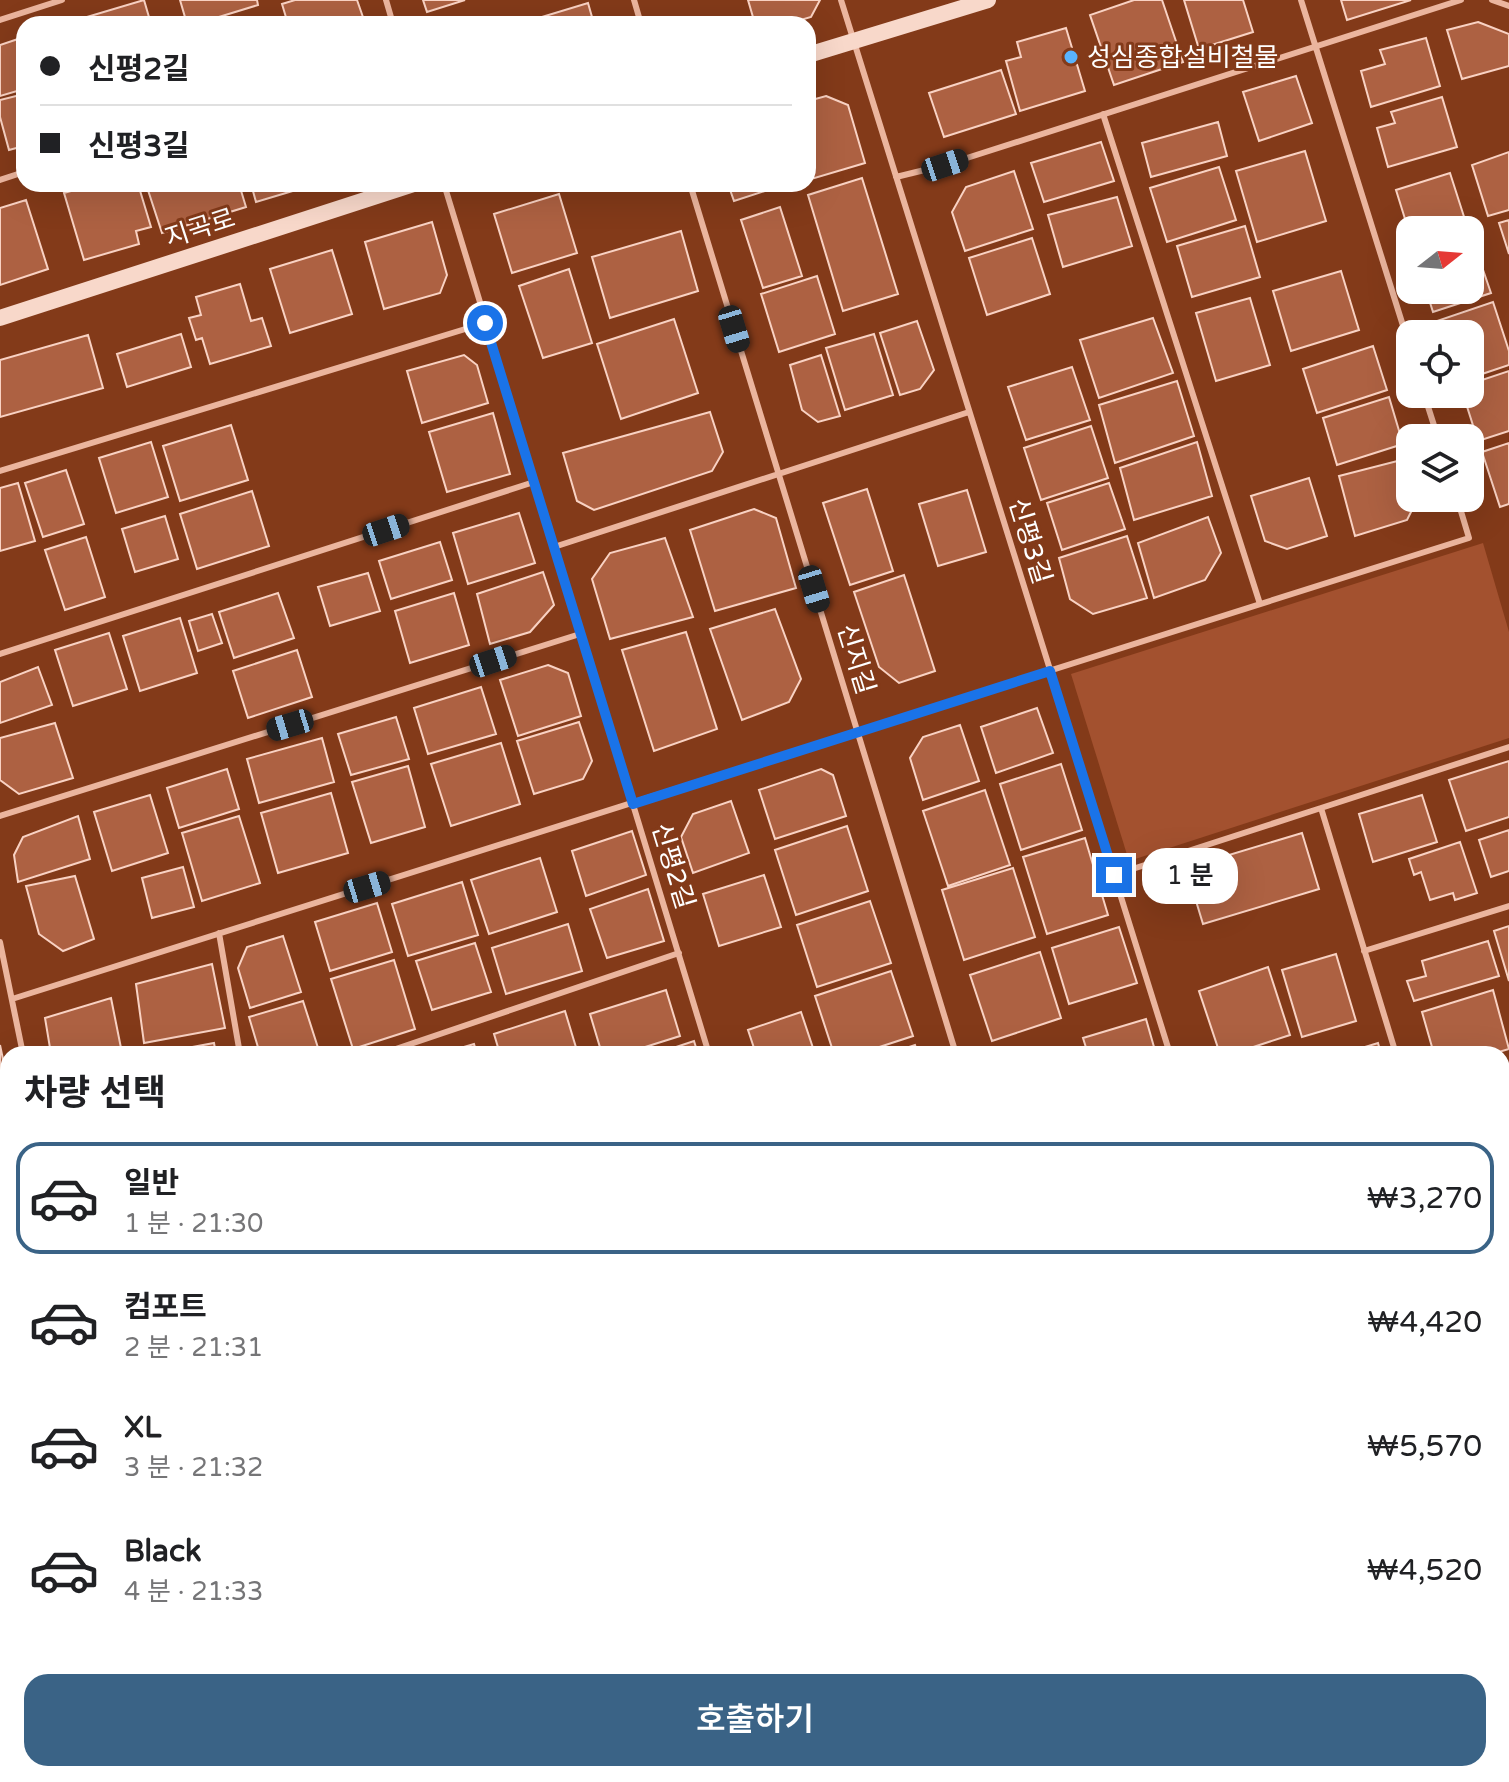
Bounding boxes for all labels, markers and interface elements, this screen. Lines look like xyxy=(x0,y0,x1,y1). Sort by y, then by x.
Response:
place label: 성심종합설비철물 xyxy=(1087,42,1278,73)
marker: 성심종합설비철물 xyxy=(1062,48,1080,66)
text: 신평2길 xyxy=(88,51,190,88)
text: 신평3길 xyxy=(88,128,190,165)
car xyxy=(918,146,972,184)
street label: 지곡로 xyxy=(161,202,239,254)
north arrow xyxy=(1396,216,1484,304)
map controls xyxy=(1396,216,1484,512)
car xyxy=(716,303,752,355)
route start xyxy=(467,305,503,341)
button: locate xyxy=(1396,320,1484,408)
button: layers xyxy=(1396,424,1484,512)
street label: 신평3길 xyxy=(1002,494,1058,588)
car xyxy=(359,511,413,549)
car xyxy=(796,563,832,615)
street label: 신지길 xyxy=(831,620,881,698)
car xyxy=(466,642,520,680)
car xyxy=(264,707,316,743)
street label: 신평2길 xyxy=(645,819,701,913)
callout: 1 분 xyxy=(1142,847,1238,903)
route end xyxy=(1096,857,1132,893)
text: 1 분 xyxy=(1166,860,1214,891)
car xyxy=(341,869,393,905)
text: 차량 선택 xyxy=(24,1072,166,1115)
icon: car xyxy=(28,1162,100,1234)
text: 일반 xyxy=(124,1165,179,1202)
text: ₩3,270 xyxy=(1366,1180,1482,1217)
text: 1 분 · 21:30 xyxy=(124,1208,263,1239)
icon: car xyxy=(28,1286,100,1358)
text: 컴포트 xyxy=(124,1289,207,1326)
text: ₩4,420 xyxy=(1367,1304,1482,1341)
text: 2 분 · 21:31 xyxy=(124,1332,263,1363)
text: XL xyxy=(124,1409,161,1446)
icon: car xyxy=(28,1410,100,1482)
text: ₩5,570 xyxy=(1367,1428,1482,1465)
text: 3 분 · 21:32 xyxy=(124,1452,263,1483)
text: Black xyxy=(124,1533,201,1570)
icon: car xyxy=(28,1534,100,1606)
text: ₩4,520 xyxy=(1366,1552,1482,1589)
text: 4 분 · 21:33 xyxy=(124,1576,263,1607)
button: 호출하기 xyxy=(24,1674,1486,1766)

